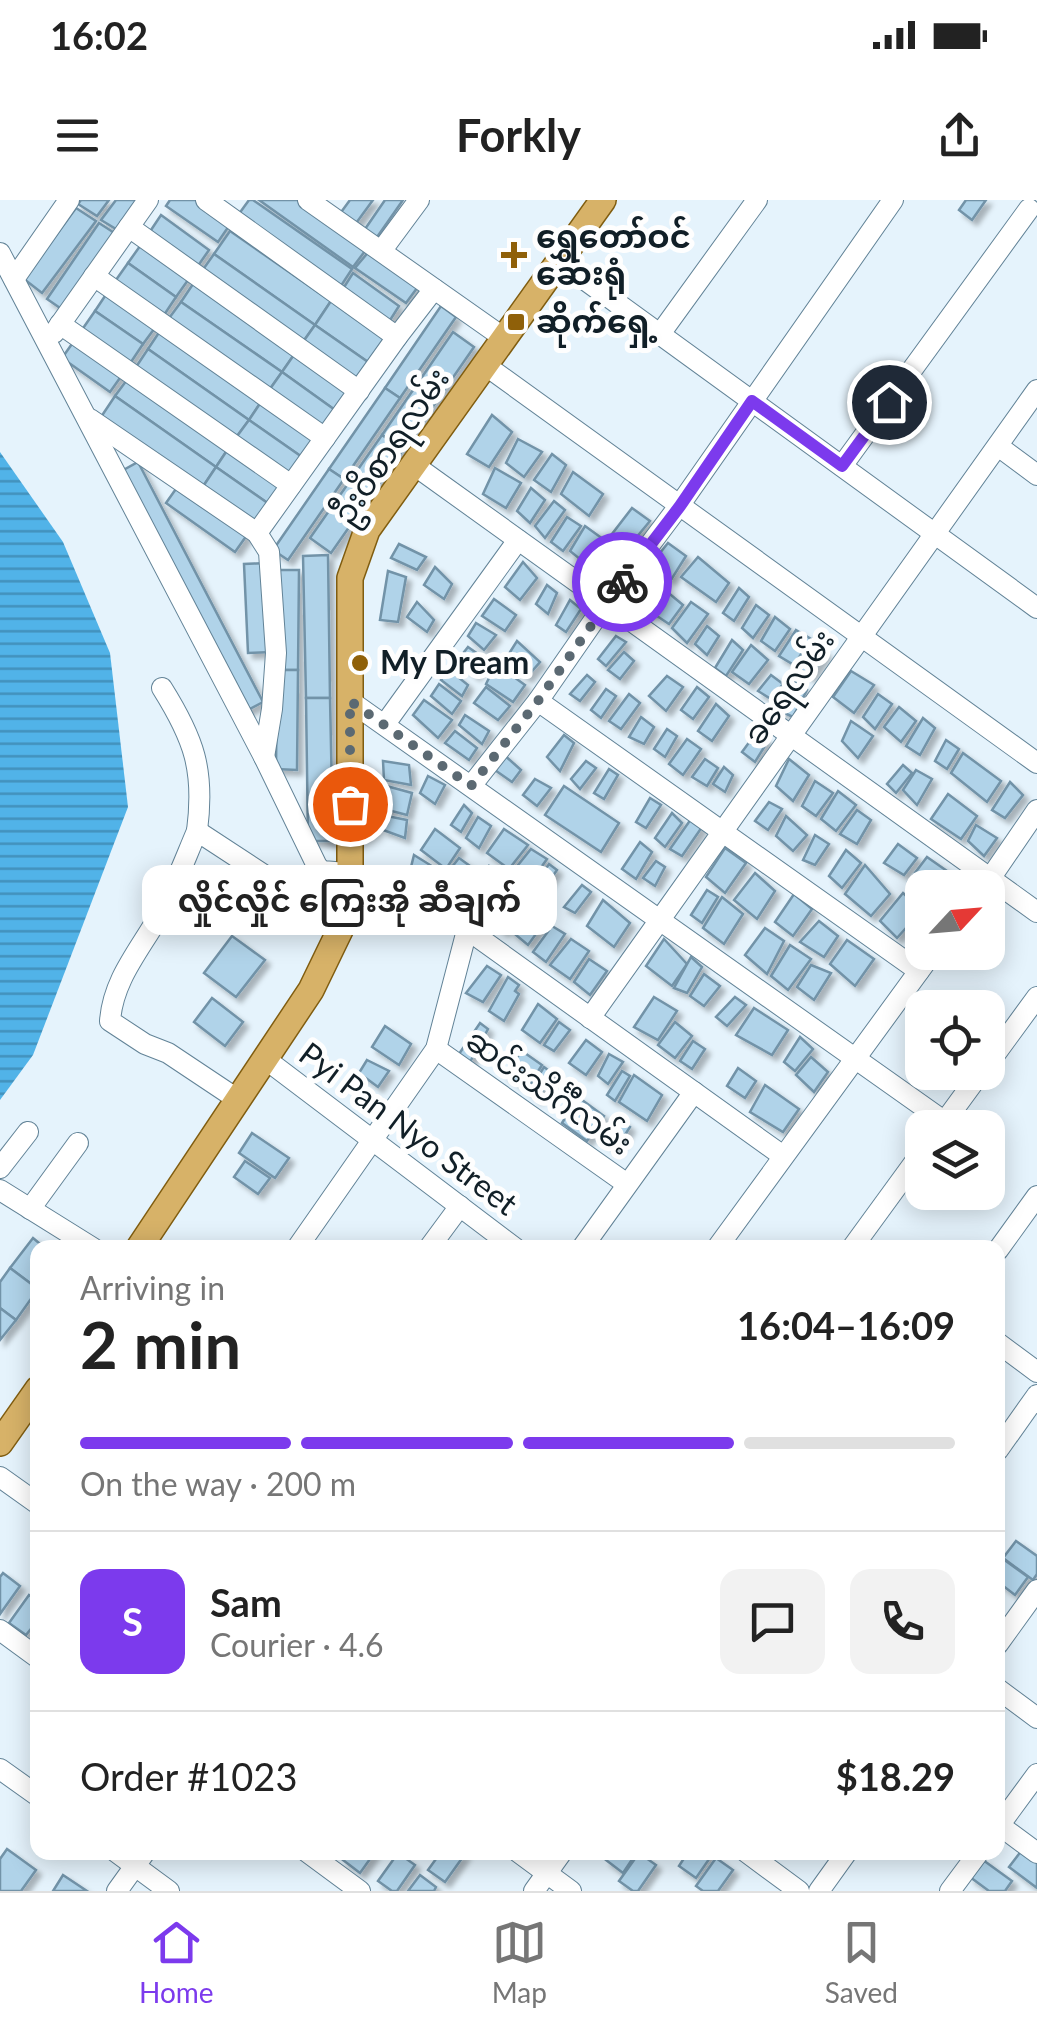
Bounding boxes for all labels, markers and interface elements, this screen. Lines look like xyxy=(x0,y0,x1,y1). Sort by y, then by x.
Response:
text: 16:02 xyxy=(50,12,148,58)
icon: menu xyxy=(50,108,105,163)
text: Forkly xyxy=(456,108,581,162)
icon: share xyxy=(932,108,987,163)
place label: ရွှေတော်ဝင် ဆေးရုံ xyxy=(536,215,691,300)
marker: ရွှေတော်ဝင် ဆေးရုံ xyxy=(501,242,527,268)
place label: ဆိုက်ရှေ့ xyxy=(536,300,658,348)
marker: ဆိုက်ရှေ့ xyxy=(505,311,527,333)
street label: ဦးဝိစာရလမ်း xyxy=(321,358,463,535)
pin xyxy=(847,360,932,445)
icon: home xyxy=(862,375,917,430)
courier xyxy=(572,532,672,632)
icon: bike xyxy=(595,555,650,610)
street label: ခရေလမ်း xyxy=(732,620,848,756)
place label: My Dream xyxy=(380,642,529,681)
marker: My Dream xyxy=(349,652,371,674)
pin xyxy=(308,762,393,847)
icon: bag xyxy=(323,777,378,832)
callout: လှိုင်လှိုင် ကြေးအို ဆီချက် xyxy=(142,864,558,934)
north arrow xyxy=(905,870,1005,970)
map controls xyxy=(905,870,1005,1210)
text: လှိုင်လှိုင် ကြေးအို ဆီချက် xyxy=(178,880,521,919)
button: locate xyxy=(905,990,1005,1090)
street label: ဆင်းသိင်္ဂီလမ်း xyxy=(459,1017,642,1162)
street label: Pyi Pan Nyo Street xyxy=(292,1033,526,1223)
button: layers xyxy=(905,1110,1005,1210)
text: Arriving in xyxy=(80,1268,225,1307)
text: 16:04–16:09 xyxy=(737,1302,955,1348)
text: 2 min xyxy=(80,1305,241,1383)
text: On the way · 200 m xyxy=(80,1464,356,1503)
button: chat xyxy=(720,1569,825,1674)
button: phone xyxy=(850,1569,955,1674)
text: Sam xyxy=(210,1579,282,1625)
text: S xyxy=(122,1598,143,1644)
text: Courier · 4.6 xyxy=(210,1625,384,1664)
text: Order #1023 xyxy=(80,1753,297,1799)
text: $18.29 xyxy=(836,1753,955,1799)
tab: Home xyxy=(139,1915,214,2009)
tab: Map xyxy=(492,1915,547,2009)
tab: Saved xyxy=(825,1915,898,2009)

